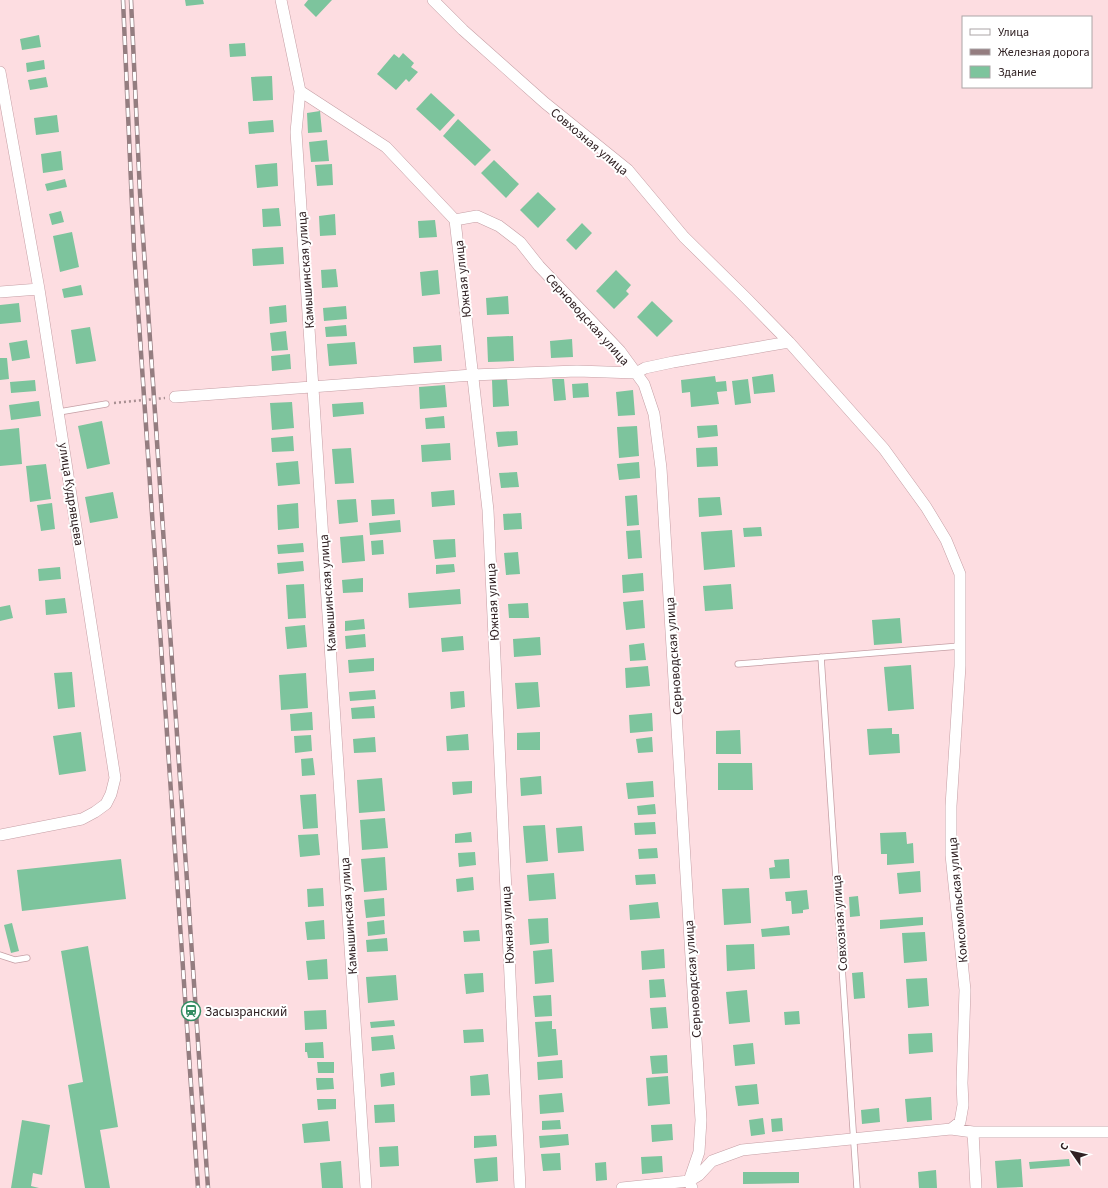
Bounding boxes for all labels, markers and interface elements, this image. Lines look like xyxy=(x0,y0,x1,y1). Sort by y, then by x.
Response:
legend xyxy=(962,16,1092,88)
text: Улица xyxy=(998,24,1029,41)
text: Железная дорога xyxy=(998,44,1090,61)
text: Здание xyxy=(998,64,1037,81)
street label: Совхозная улица xyxy=(547,104,632,180)
street label: Камышинская улица xyxy=(293,211,319,329)
street label: Южная улица xyxy=(450,239,476,319)
street label: Серноводская улица xyxy=(541,270,633,370)
street label: улица Кудрявцева xyxy=(54,441,88,547)
street label: Камышинская улица xyxy=(315,534,341,652)
street label: Южная улица xyxy=(482,563,504,641)
street label: Серноводская улица xyxy=(661,596,687,716)
street label: Комсомольская улица xyxy=(944,836,972,964)
street label: Камышинская улица xyxy=(336,857,362,975)
street label: Совхозная улица xyxy=(828,874,852,972)
street label: Южная улица xyxy=(497,886,519,964)
street label: Серноводская улица xyxy=(680,919,706,1039)
station icon: Засызранский xyxy=(180,1000,202,1022)
place label: Засызранский xyxy=(205,1003,287,1021)
north arrow xyxy=(1052,1132,1092,1172)
text: С xyxy=(1056,1139,1072,1154)

